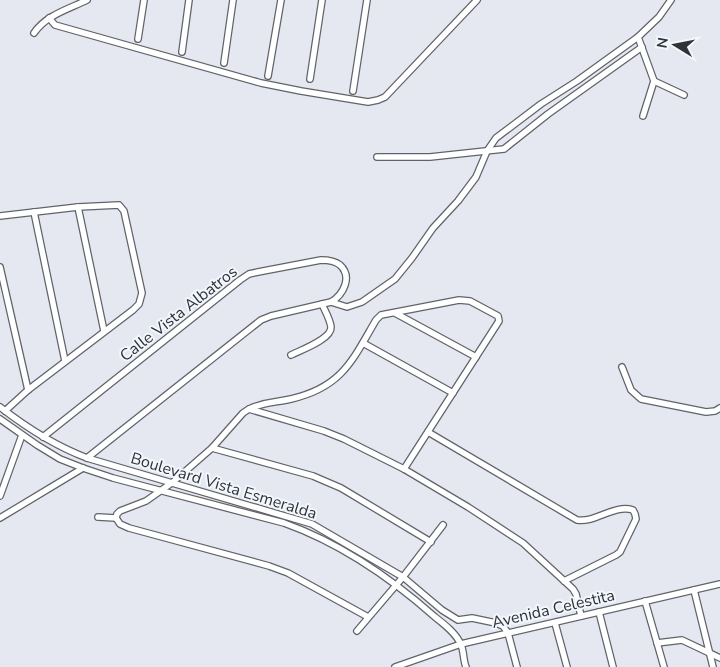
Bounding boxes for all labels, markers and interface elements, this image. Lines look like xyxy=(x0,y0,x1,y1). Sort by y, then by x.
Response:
north arrow xyxy=(650,20,700,70)
text: N xyxy=(652,36,673,50)
street label: Calle Vista Albatros xyxy=(115,261,242,367)
street label: Boulevard Vista Esmeralda xyxy=(128,447,320,525)
street label: Avenida Celestita xyxy=(490,584,617,634)

